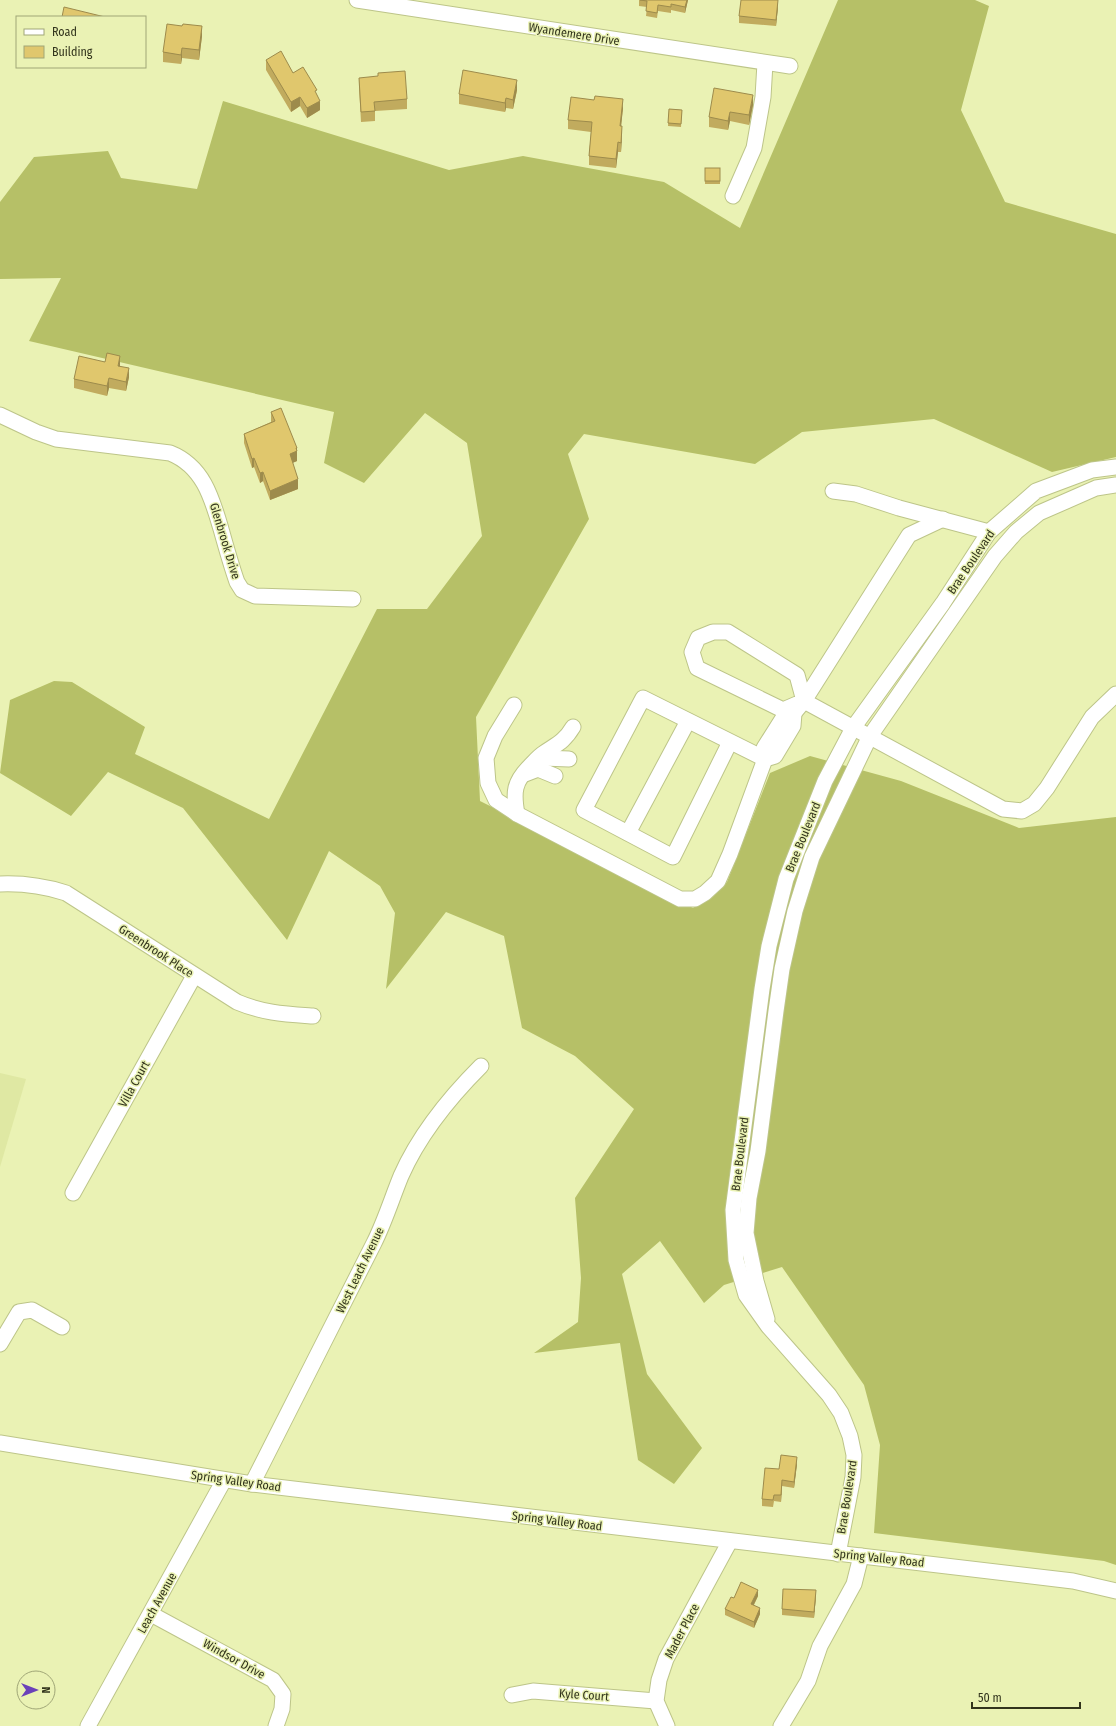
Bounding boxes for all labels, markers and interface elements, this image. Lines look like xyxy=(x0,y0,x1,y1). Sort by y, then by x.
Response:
legend xyxy=(16,16,146,68)
street label: Wyandemere Drive xyxy=(528,20,621,48)
text: Road xyxy=(52,25,77,39)
text: Building xyxy=(52,45,93,59)
street label: Glenbrook Drive xyxy=(207,501,243,581)
street label: Brae Boulevard xyxy=(944,527,998,597)
street label: Brae Boulevard xyxy=(783,800,823,874)
street label: Greenbrook Place xyxy=(116,922,196,980)
street label: Villa Court xyxy=(116,1058,152,1110)
street label: Brae Boulevard xyxy=(729,1116,751,1192)
street label: West Leach Avenue xyxy=(333,1225,387,1315)
street label: Brae Boulevard xyxy=(834,1459,860,1535)
street label: Spring Valley Road xyxy=(190,1468,282,1494)
street label: Spring Valley Road xyxy=(511,1509,603,1533)
street label: Spring Valley Road xyxy=(833,1546,925,1570)
street label: Leach Avenue xyxy=(135,1570,179,1636)
street label: Mader Place xyxy=(662,1601,702,1661)
street label: Windsor Drive xyxy=(201,1636,267,1682)
north arrow xyxy=(16,1670,56,1710)
scale bar xyxy=(972,1684,1080,1710)
street label: Kyle Court xyxy=(559,1686,609,1704)
text: N xyxy=(39,1687,52,1693)
text: 50 m xyxy=(978,1691,1002,1705)

